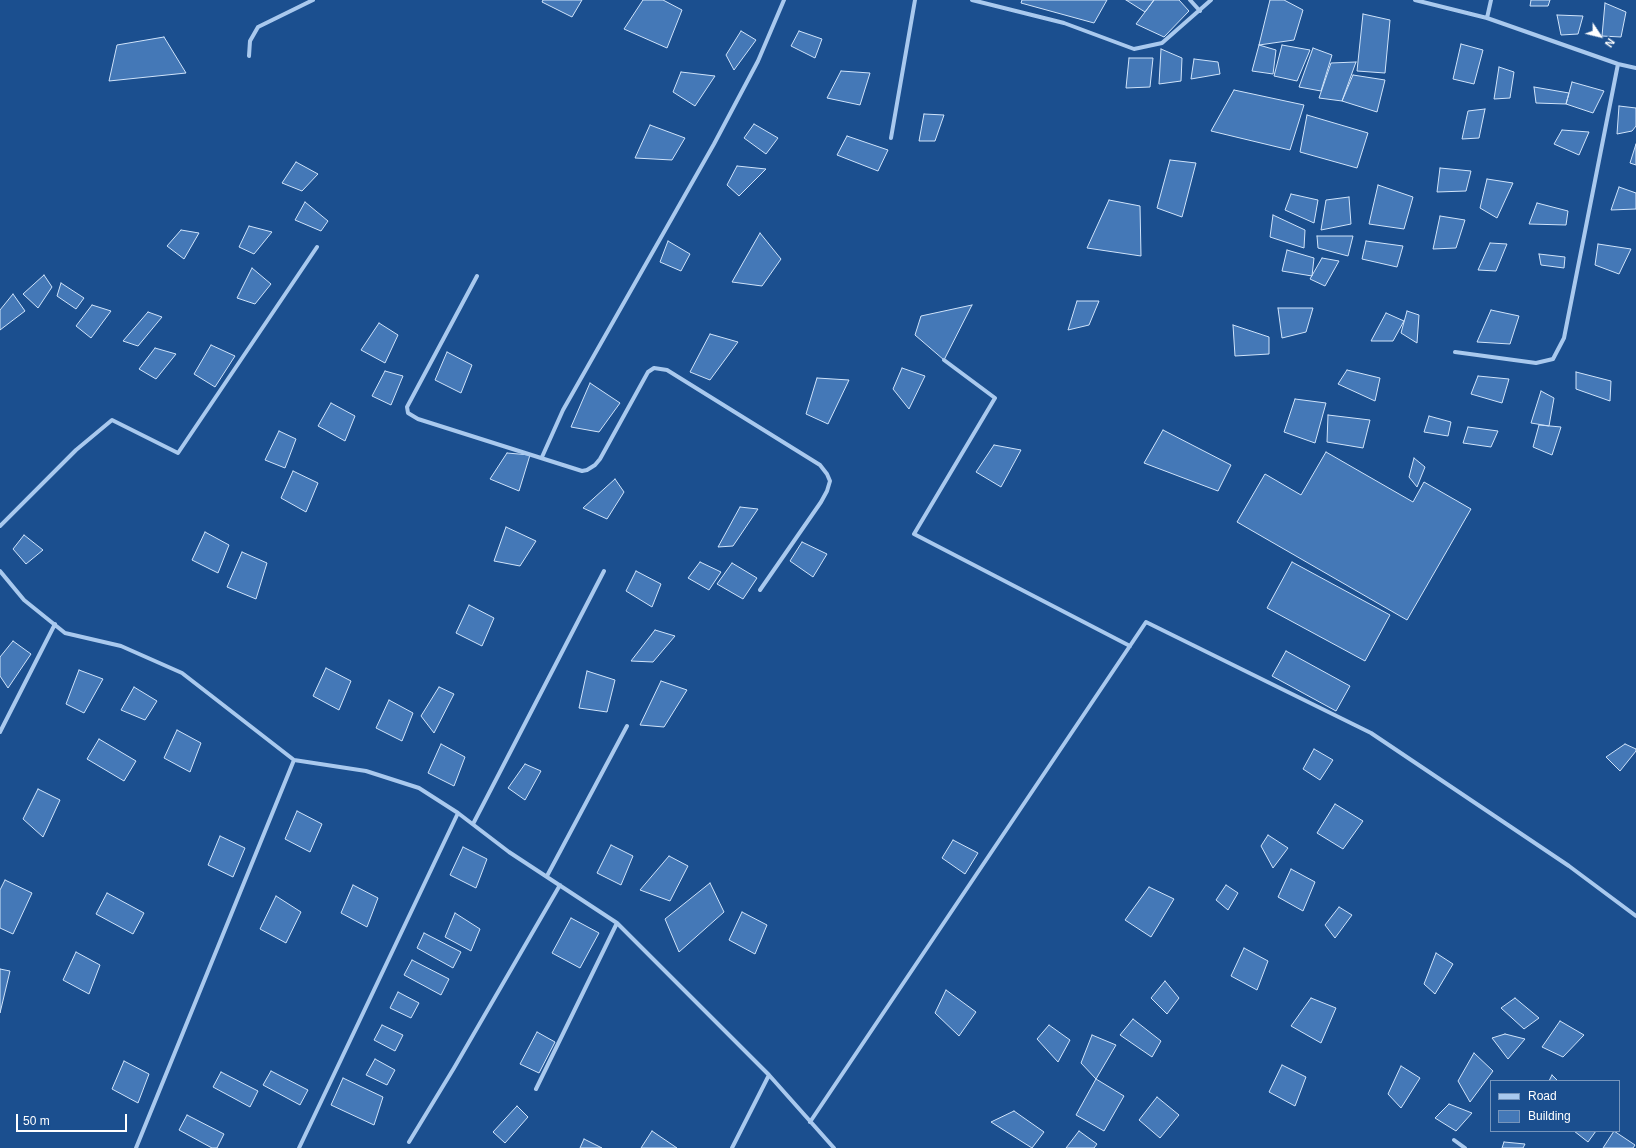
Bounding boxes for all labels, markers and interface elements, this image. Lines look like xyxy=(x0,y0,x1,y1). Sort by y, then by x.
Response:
north arrow xyxy=(1580,16,1620,56)
text: N xyxy=(1603,36,1617,50)
legend xyxy=(1490,1080,1620,1132)
text: Road xyxy=(1528,1089,1557,1103)
scale bar xyxy=(18,1106,129,1132)
text: Building xyxy=(1528,1109,1571,1123)
text: 50 m xyxy=(23,1114,50,1128)

